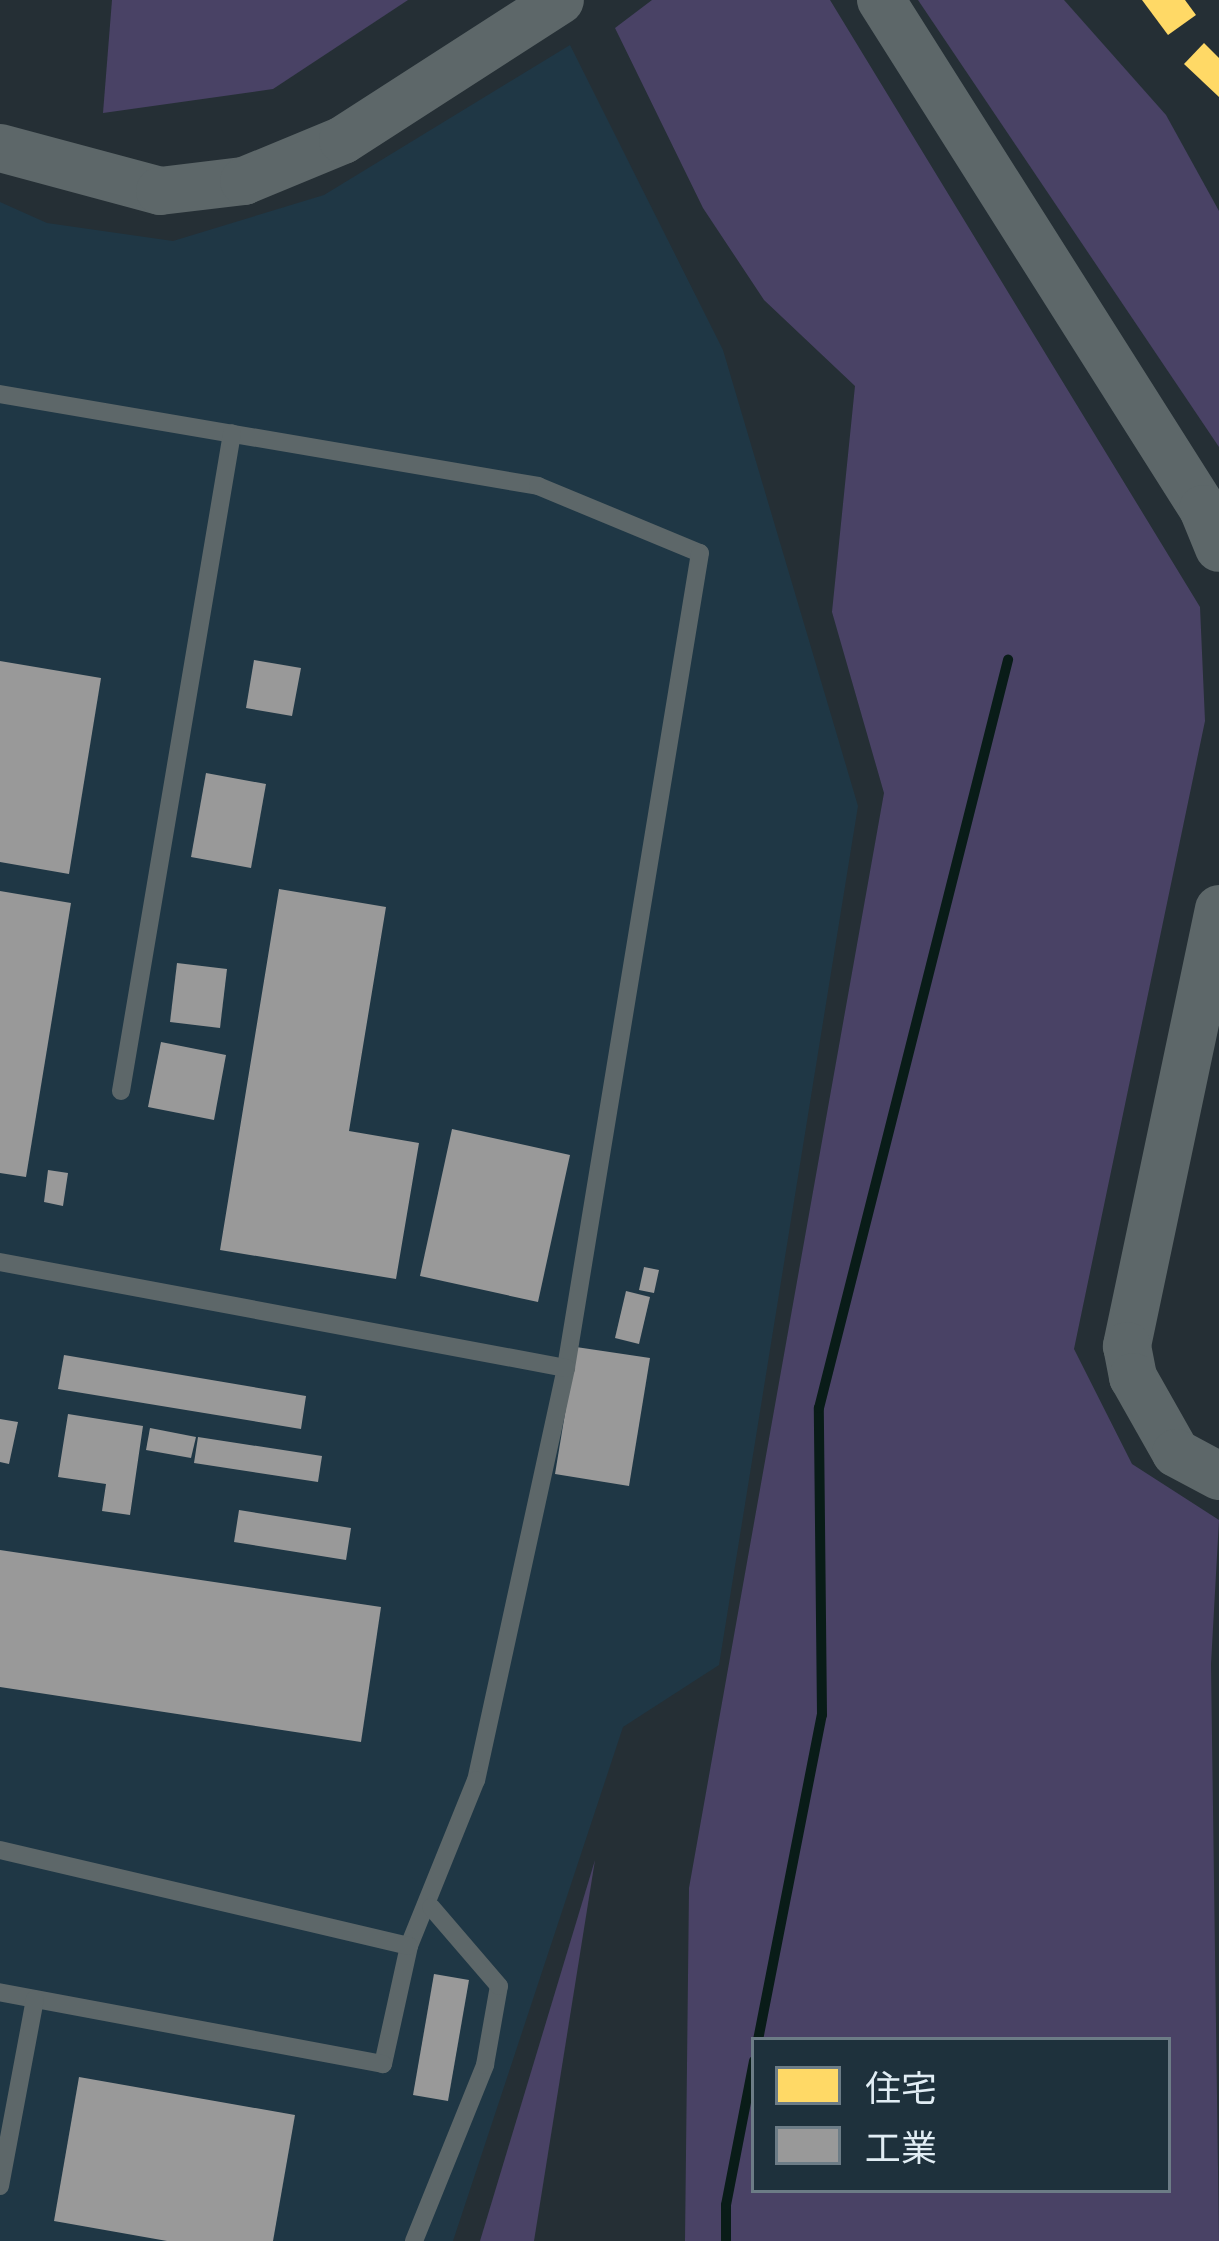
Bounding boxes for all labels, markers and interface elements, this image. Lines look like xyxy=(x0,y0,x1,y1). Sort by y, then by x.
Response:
legend xyxy=(751,2037,1171,2193)
text: 住宅 xyxy=(865,2067,937,2110)
text: 工業 xyxy=(865,2127,937,2170)

